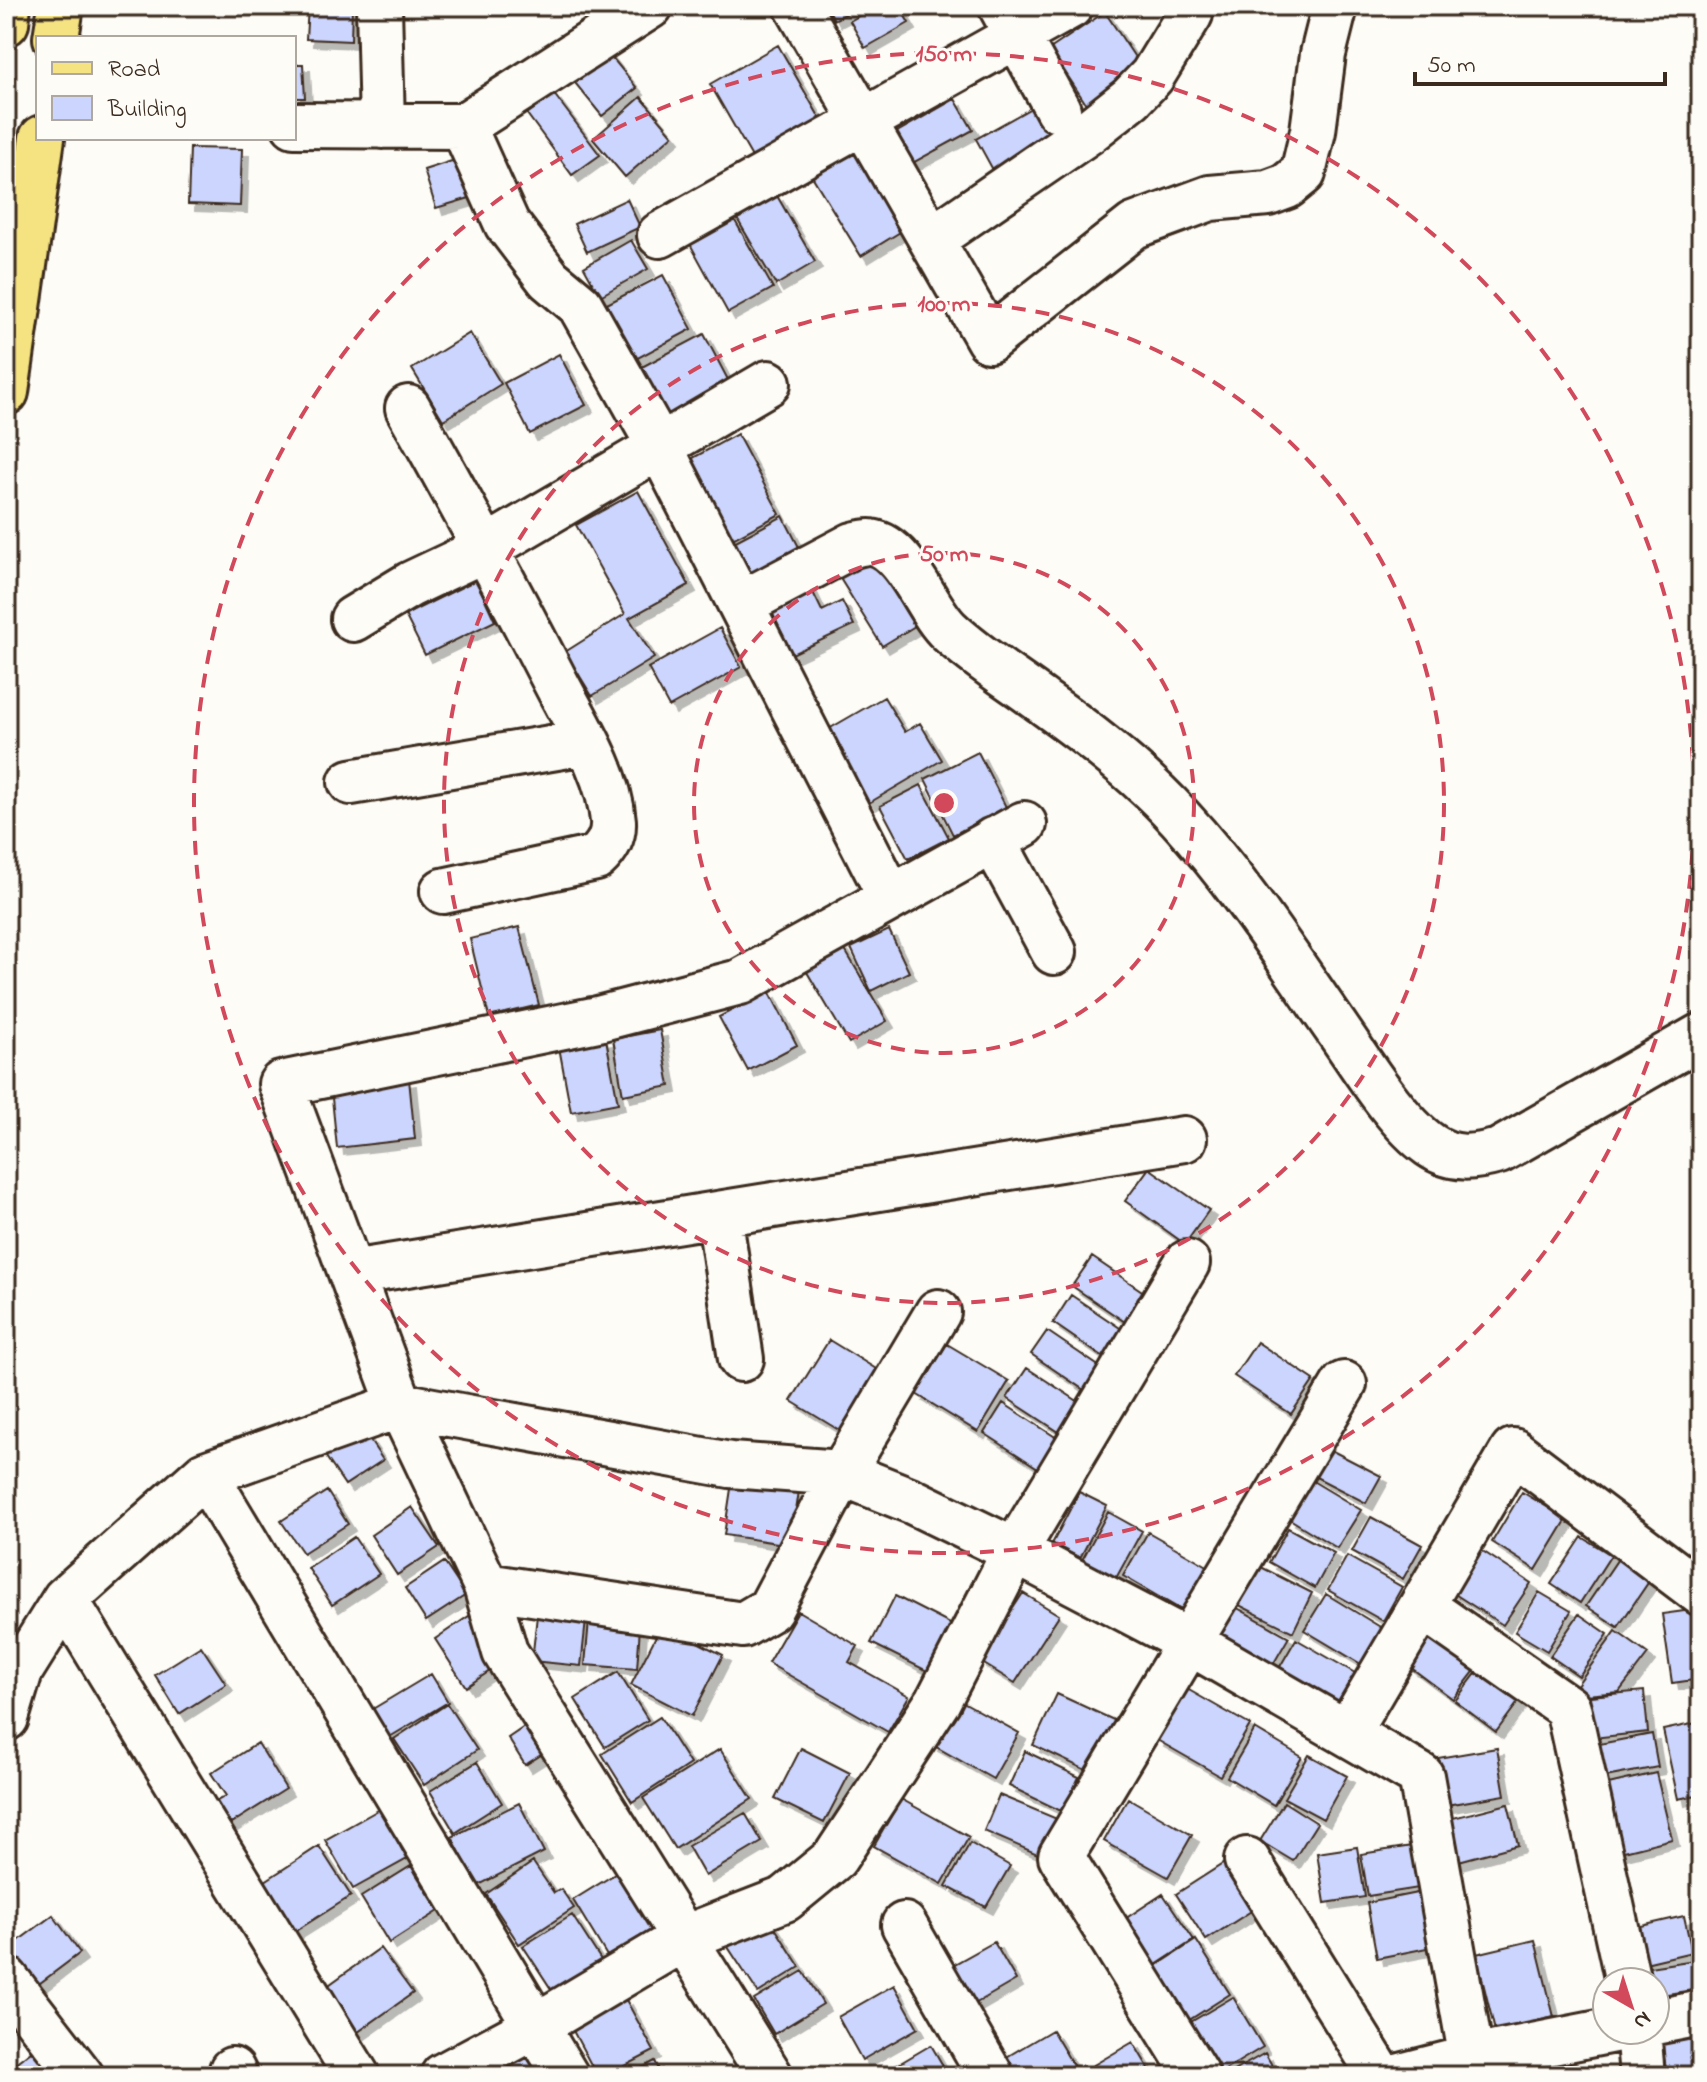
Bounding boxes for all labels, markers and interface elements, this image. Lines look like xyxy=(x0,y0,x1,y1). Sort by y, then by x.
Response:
legend xyxy=(36,36,296,140)
scale bar xyxy=(1415,36,1665,86)
text: 150 m xyxy=(916,38,973,73)
text: 50 m xyxy=(1427,49,1476,84)
text: Road xyxy=(108,53,161,88)
text: Building xyxy=(107,93,187,128)
text: 100 m xyxy=(918,288,971,323)
text: 50 m xyxy=(920,538,969,573)
centre of rings xyxy=(930,789,958,817)
north arrow xyxy=(1591,1966,1671,2046)
text: N xyxy=(1626,2002,1658,2036)

